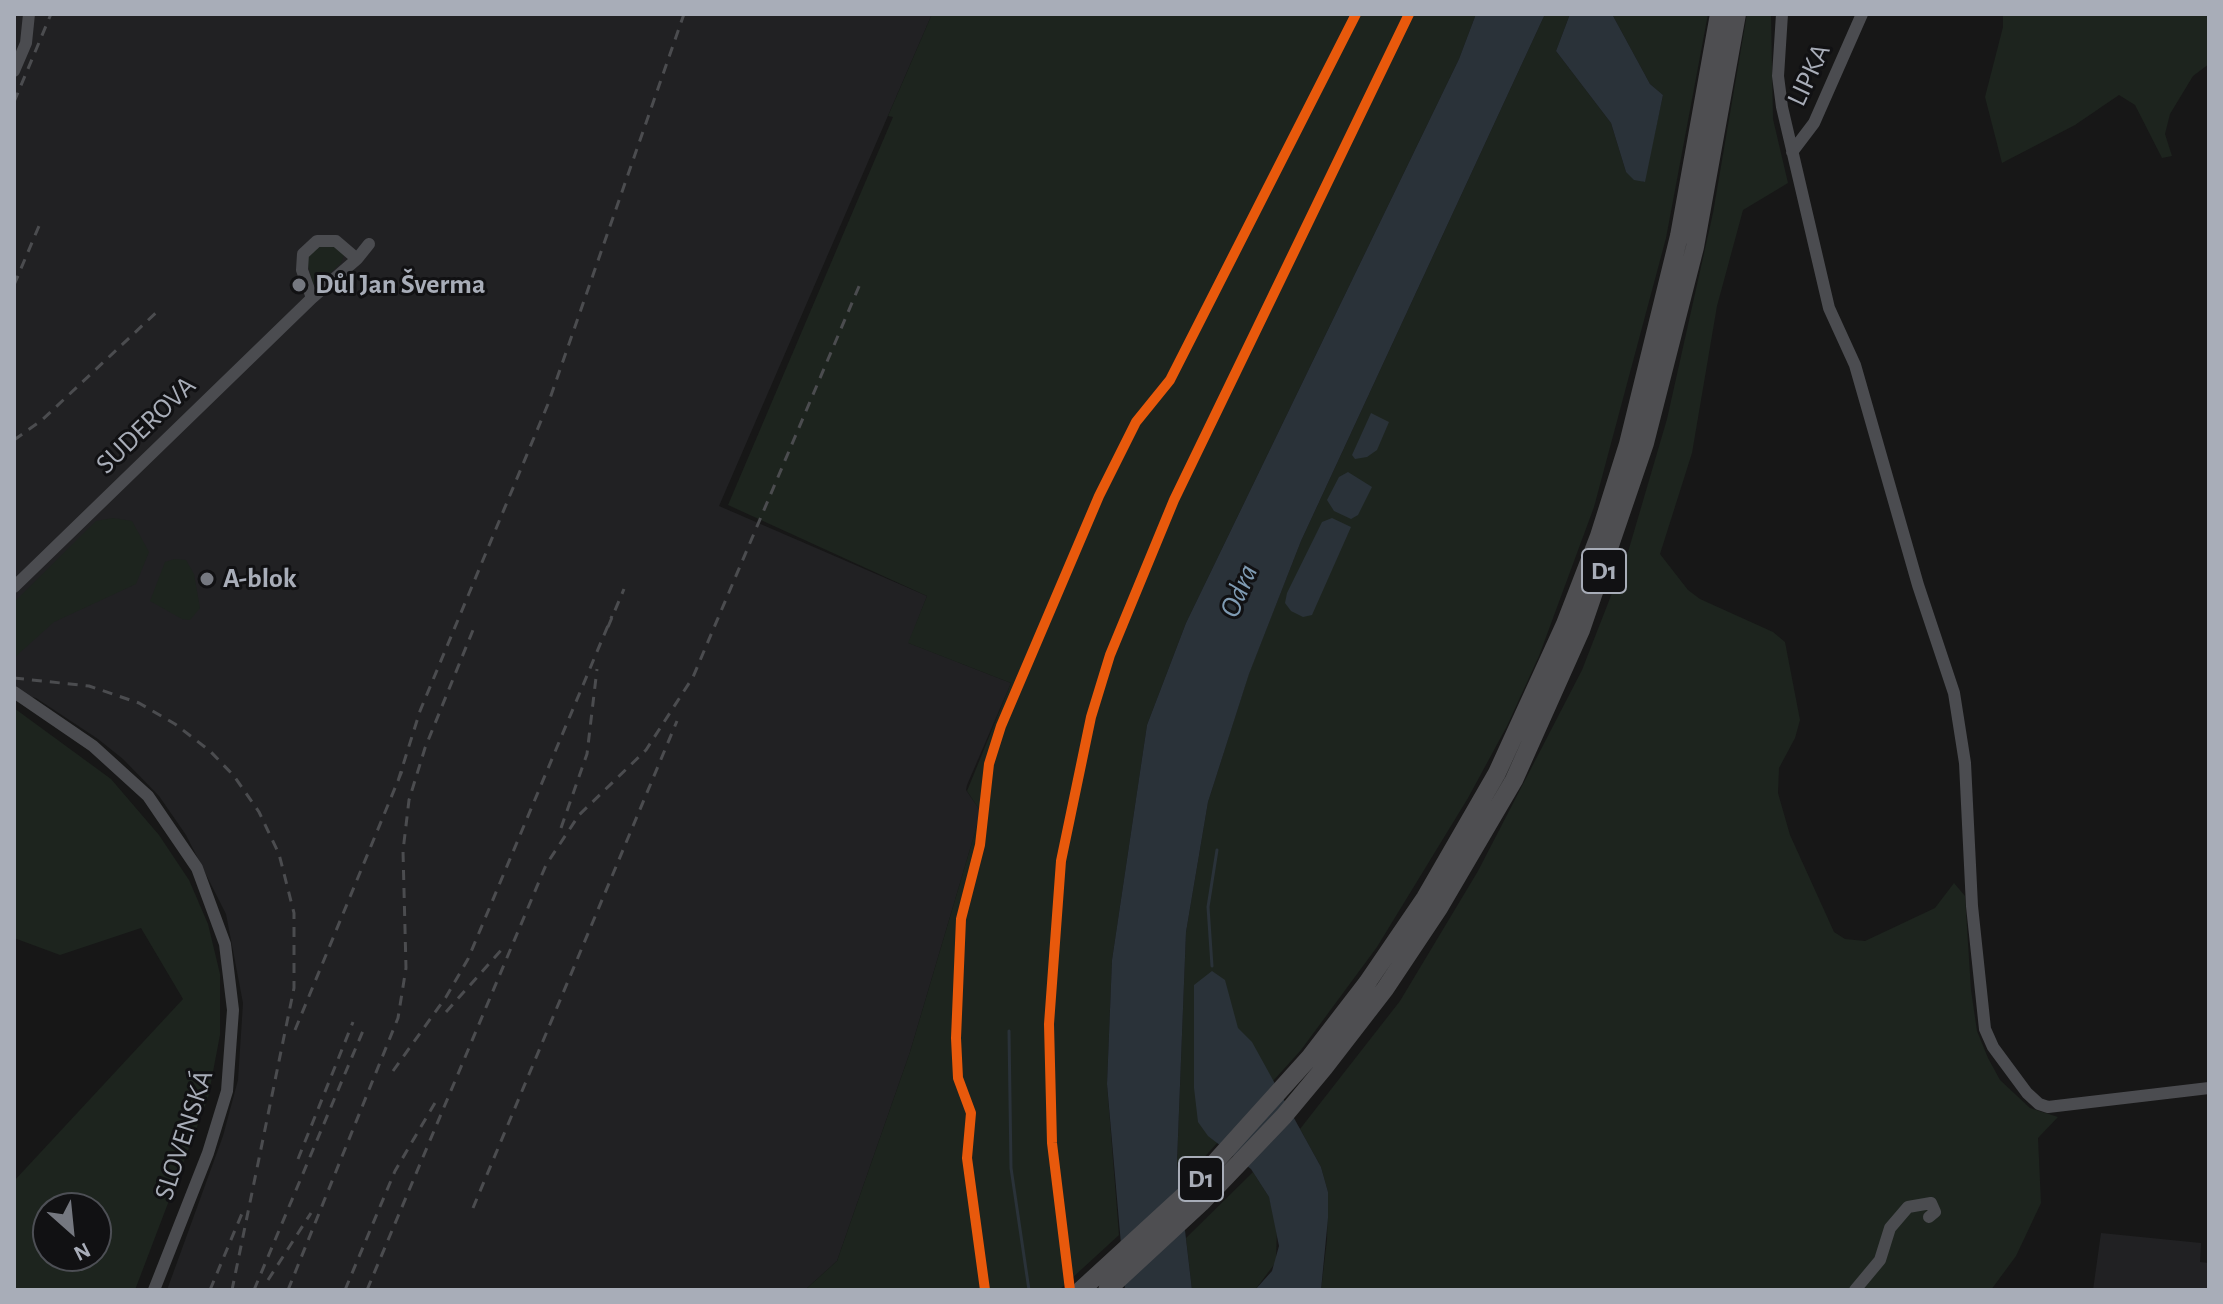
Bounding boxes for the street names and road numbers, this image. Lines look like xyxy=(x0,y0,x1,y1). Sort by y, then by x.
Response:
street label: LIPKA xyxy=(1780,38,1838,112)
street label: SUDEROVA xyxy=(89,369,203,481)
road number: D1 xyxy=(1582,549,1626,593)
street label: SLOVENSKÁ xyxy=(147,1066,221,1204)
road number: D1 xyxy=(1179,1157,1223,1201)

